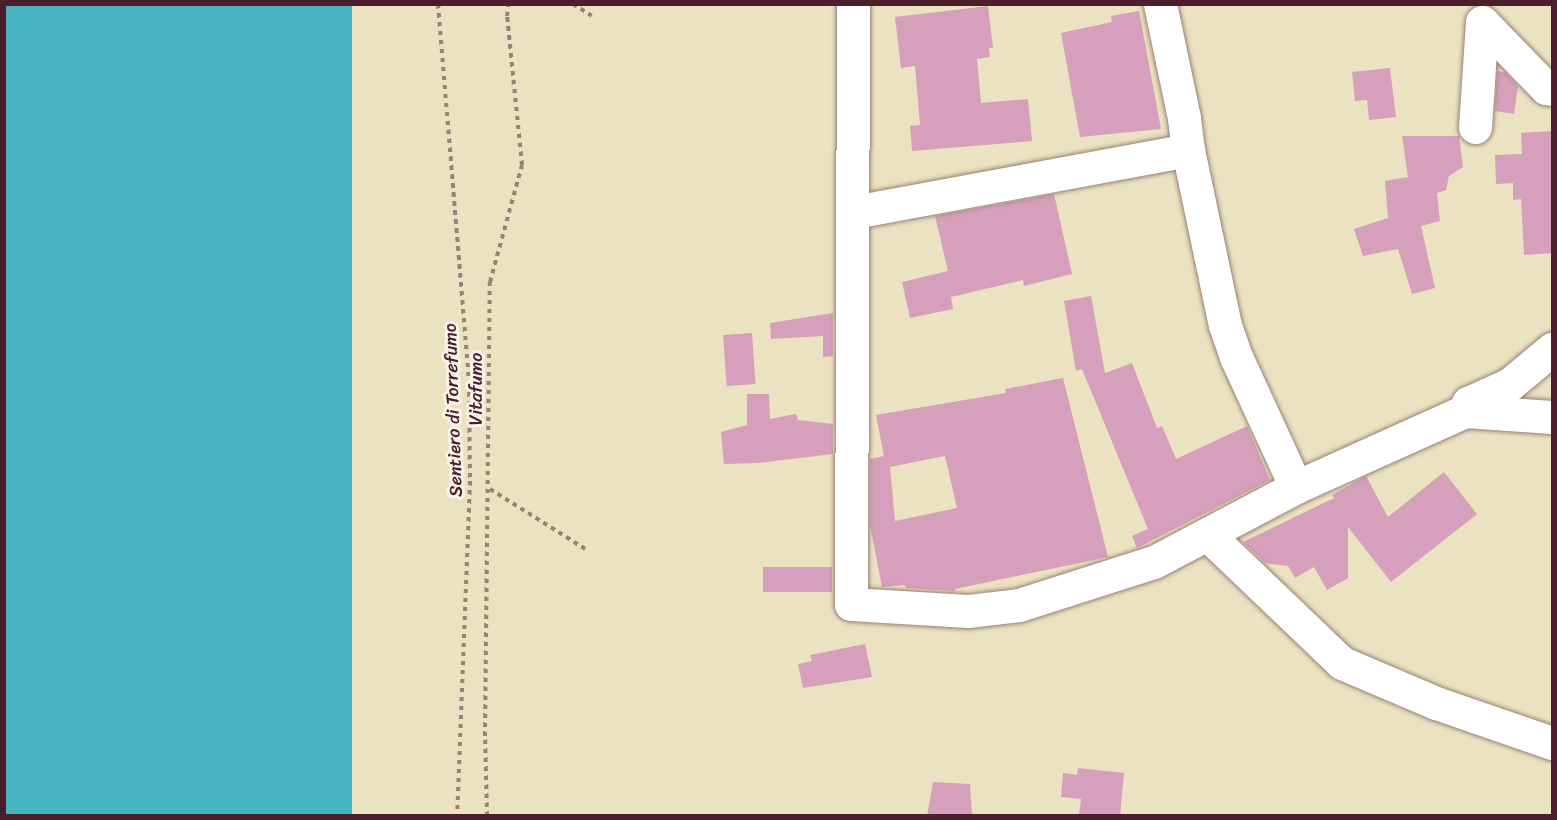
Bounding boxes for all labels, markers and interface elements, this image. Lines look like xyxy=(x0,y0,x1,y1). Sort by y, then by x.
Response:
street label: Sentiero di Torrefumo xyxy=(439,323,467,497)
street label: Vitafumo xyxy=(465,353,487,425)

